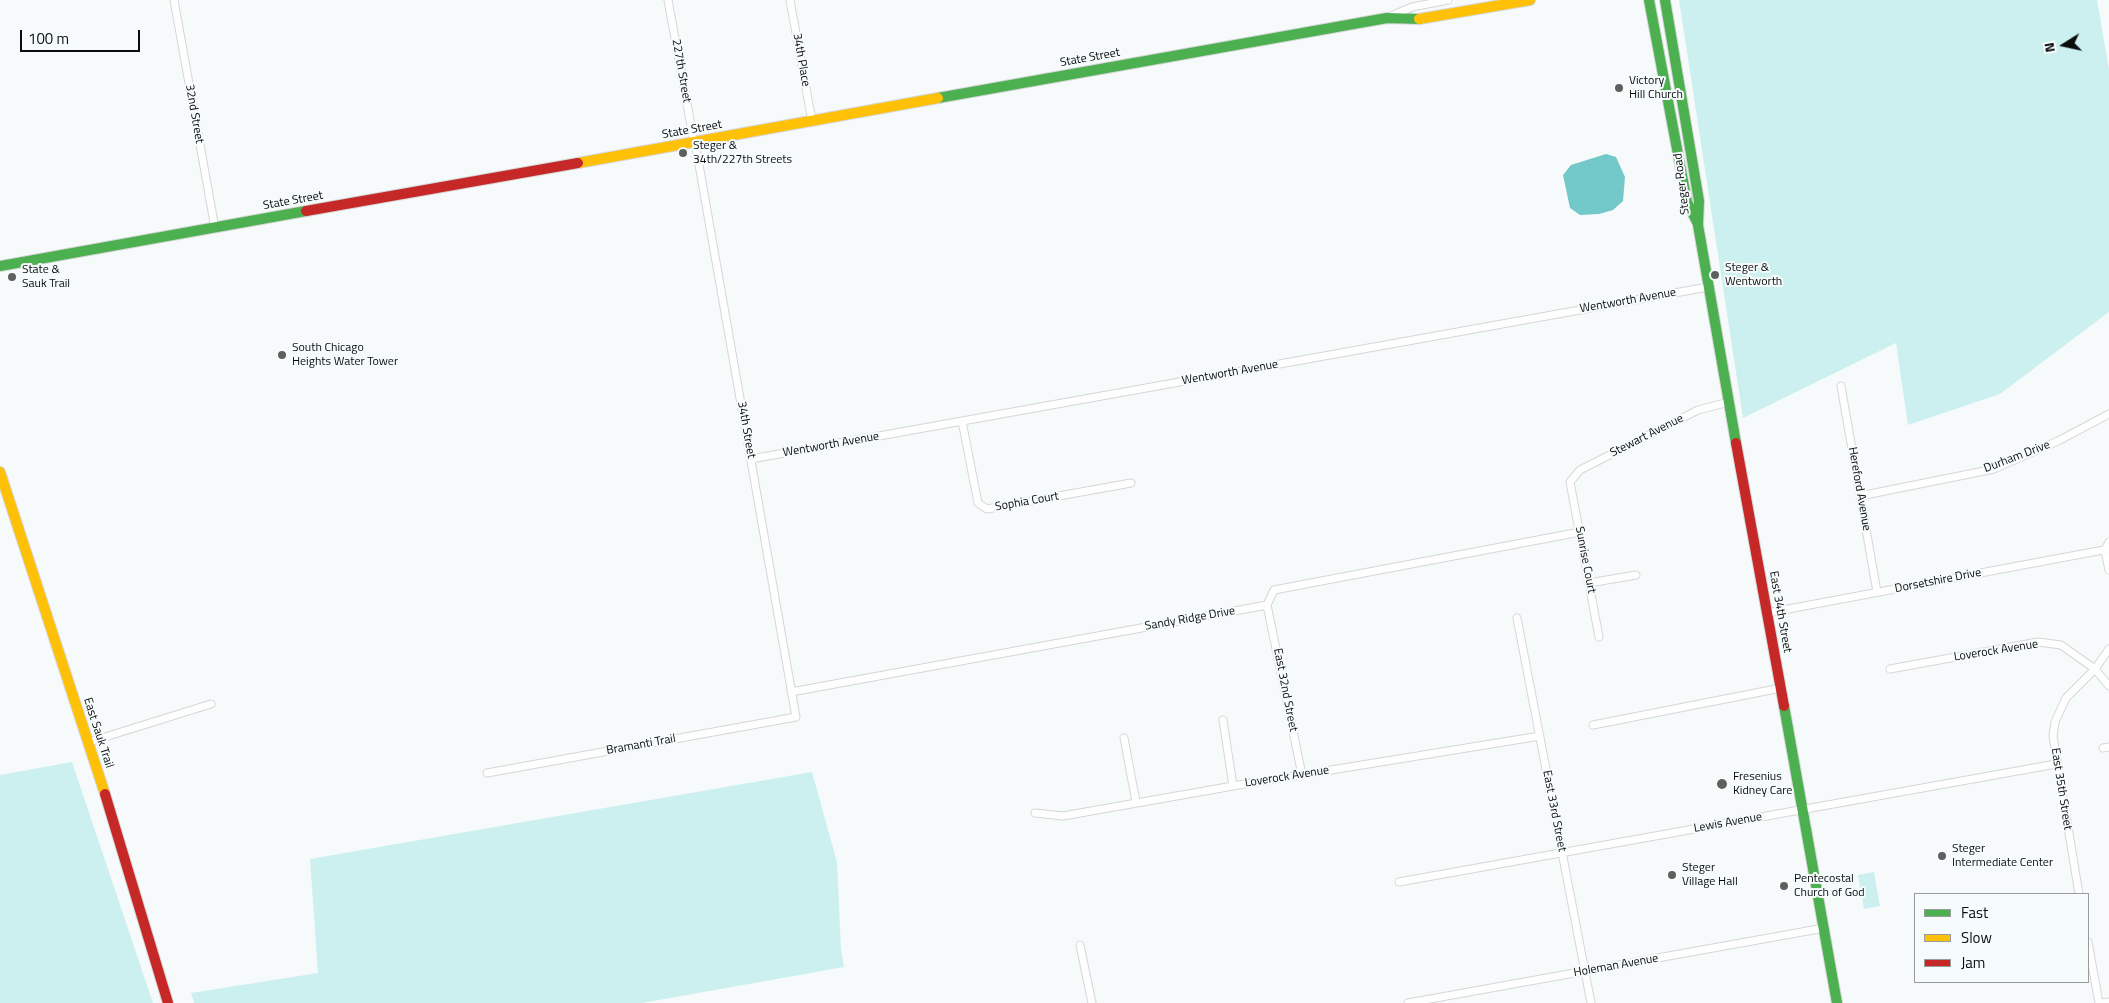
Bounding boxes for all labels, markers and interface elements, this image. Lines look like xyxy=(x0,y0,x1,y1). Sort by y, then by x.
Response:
scale bar xyxy=(22,20,142,52)
north arrow xyxy=(2039,20,2089,70)
text: 100 m xyxy=(28,27,69,50)
street label: 34th Place xyxy=(789,32,813,88)
street label: 227th Street xyxy=(668,38,694,104)
text: N xyxy=(2038,41,2060,54)
street label: State Street xyxy=(1059,46,1121,70)
place label: Victory Hill Church xyxy=(1629,74,1683,102)
marker: Victory Hill Church xyxy=(1613,82,1625,94)
street label: 32nd Street xyxy=(182,83,206,145)
street label: State Street xyxy=(661,118,723,142)
place label: Steger & 34th/227th Streets xyxy=(693,139,792,167)
marker: Steger & 34th/227th Streets xyxy=(677,147,689,159)
street label: Steger Road xyxy=(1671,153,1693,215)
street label: State Street xyxy=(262,189,324,213)
place label: Steger & Wentworth xyxy=(1725,261,1782,289)
place label: State & Sauk Trail xyxy=(22,263,70,291)
marker: Steger & Wentworth xyxy=(1709,269,1721,281)
marker: State & Sauk Trail xyxy=(6,271,18,283)
street label: Wentworth Avenue xyxy=(1579,285,1677,317)
place label: South Chicago Heights Water Tower xyxy=(292,341,398,369)
marker: South Chicago Heights Water Tower xyxy=(276,349,288,361)
street label: Wentworth Avenue xyxy=(1181,357,1279,389)
street label: 34th Street xyxy=(734,400,758,460)
street label: Stewart Avenue xyxy=(1608,411,1686,461)
street label: Wentworth Avenue xyxy=(782,429,880,461)
street label: Durham Drive xyxy=(1982,438,2052,476)
street label: Hereford Avenue xyxy=(1845,446,1873,532)
street label: Sophia Court xyxy=(994,489,1060,515)
street label: Sunrise Court xyxy=(1571,525,1599,595)
street label: Dorsetshire Drive xyxy=(1894,566,1982,596)
street label: East 34th Street xyxy=(1766,570,1794,654)
street label: Sandy Ridge Drive xyxy=(1144,604,1236,634)
street label: Loverock Avenue xyxy=(1953,637,2039,665)
street label: East 32nd Street xyxy=(1270,647,1300,733)
street label: East Sauk Trail xyxy=(80,696,116,770)
street label: Bramanti Trail xyxy=(605,732,677,758)
street label: East 35th Street xyxy=(2047,747,2075,831)
street label: Loverock Avenue xyxy=(1244,763,1330,791)
street label: East 33rd Street xyxy=(1539,769,1569,853)
place label: Fresenius Kidney Care xyxy=(1733,770,1792,798)
marker: Fresenius Kidney Care xyxy=(1715,777,1729,791)
street label: Lewis Avenue xyxy=(1693,810,1763,836)
place label: Steger Intermediate Center xyxy=(1952,842,2053,870)
marker: Steger Intermediate Center xyxy=(1936,850,1948,862)
place label: Steger Village Hall xyxy=(1682,861,1738,889)
marker: Steger Village Hall xyxy=(1666,869,1678,881)
place label: Pentecostal Church of God xyxy=(1794,872,1865,900)
marker: Pentecostal Church of God xyxy=(1778,880,1790,892)
legend xyxy=(1914,893,2089,983)
text: Fast xyxy=(1961,901,1988,924)
text: Slow xyxy=(1961,926,1992,949)
street label: Holeman Avenue xyxy=(1572,951,1660,981)
text: Jam xyxy=(1961,951,1985,974)

